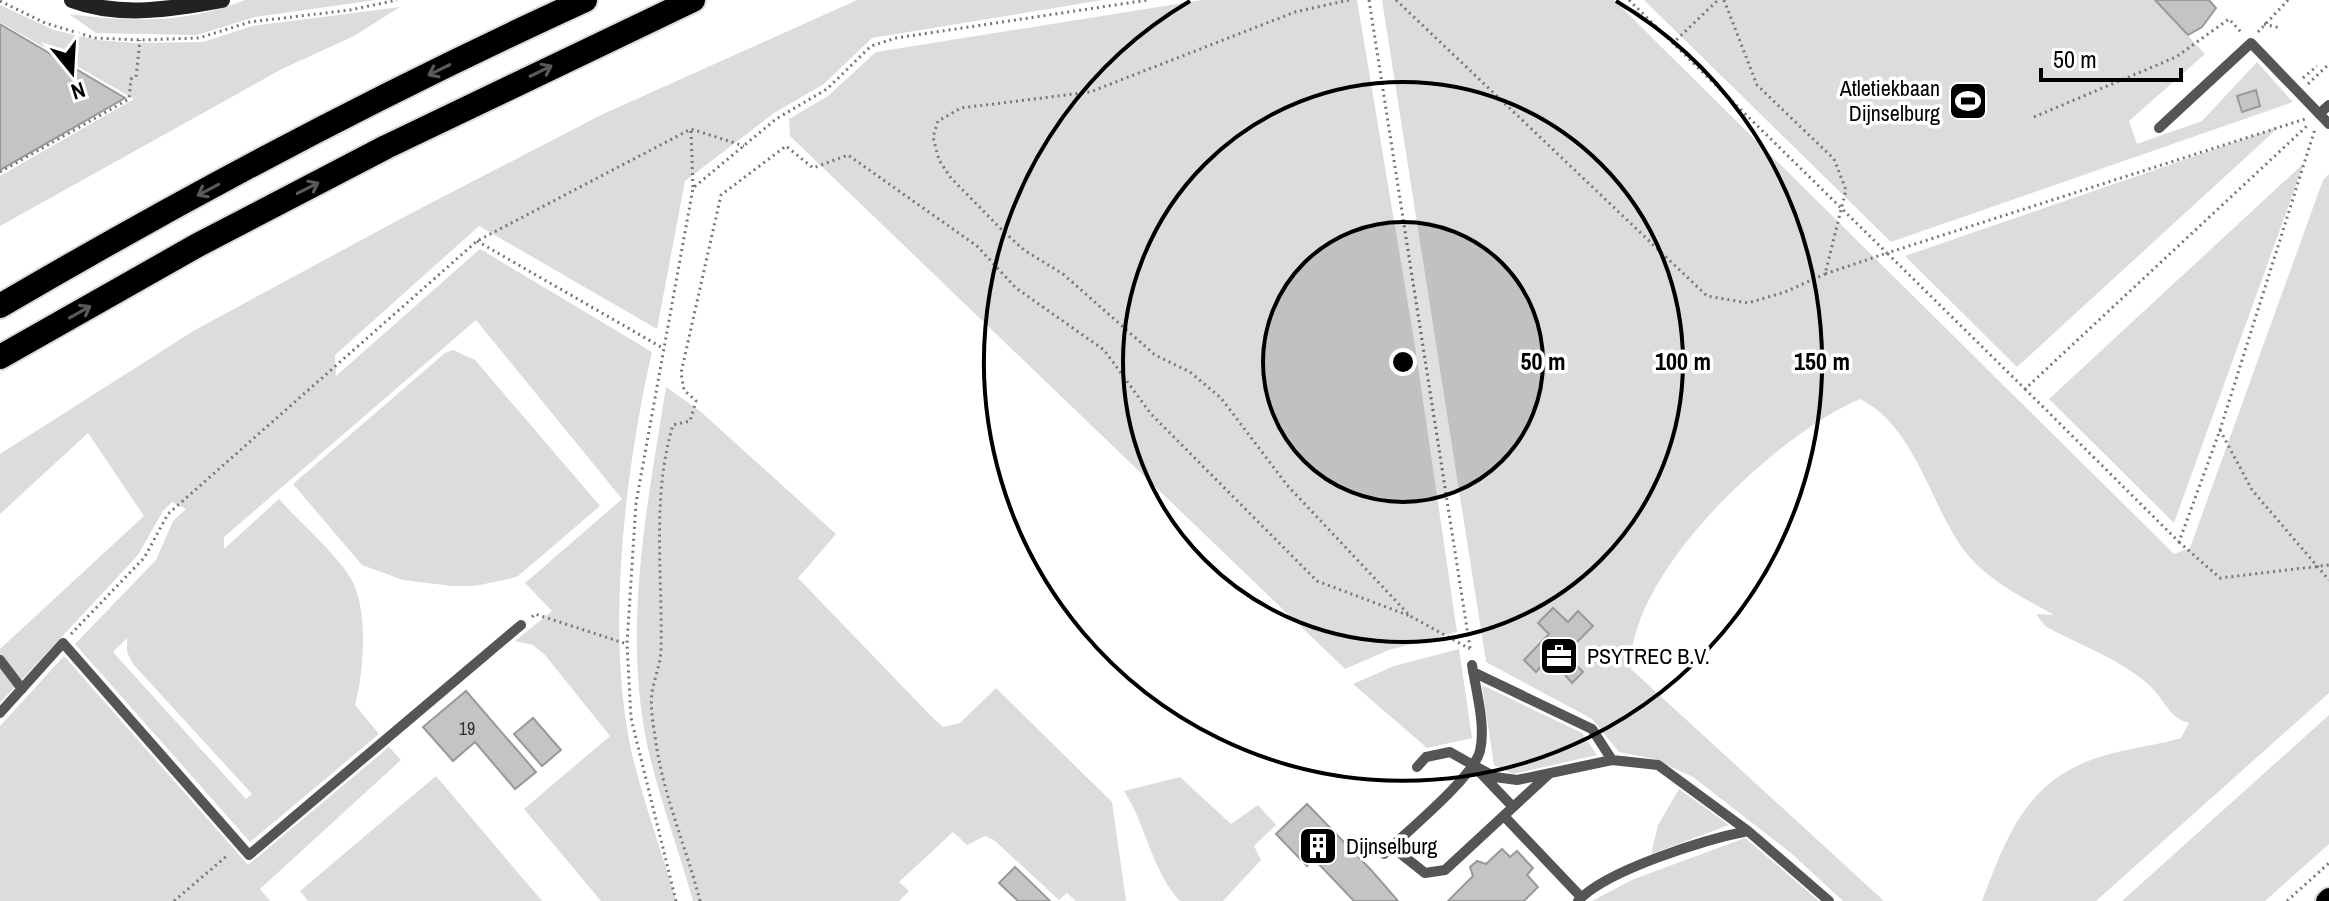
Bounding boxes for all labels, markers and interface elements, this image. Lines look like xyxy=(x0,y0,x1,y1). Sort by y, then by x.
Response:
north arrow xyxy=(32,32,112,112)
scale bar xyxy=(2041,32,2181,82)
text: 50 m xyxy=(2053,43,2097,75)
one-way arrow xyxy=(428,63,452,78)
one-way arrow xyxy=(528,63,552,78)
place label: Atletiekbaan Dijnselburg xyxy=(1839,73,1940,128)
text: N xyxy=(67,75,89,107)
sports icon: Atletiekbaan Dijnselburg xyxy=(1947,80,1989,122)
one-way arrow xyxy=(296,179,320,195)
one-way arrow xyxy=(197,183,221,198)
one-way arrow xyxy=(68,303,91,319)
text: 50 m xyxy=(1521,345,1565,377)
text: 100 m xyxy=(1655,345,1711,377)
text: 150 m xyxy=(1794,345,1850,377)
centre of rings xyxy=(1389,348,1417,376)
office icon: PSYTREC B.V. xyxy=(1538,635,1580,677)
place label: PSYTREC B.V. xyxy=(1587,641,1710,671)
house number: 19 xyxy=(459,716,475,741)
building icon: Dijnselburg xyxy=(1297,825,1339,867)
place label: Dijnselburg xyxy=(1346,831,1437,861)

